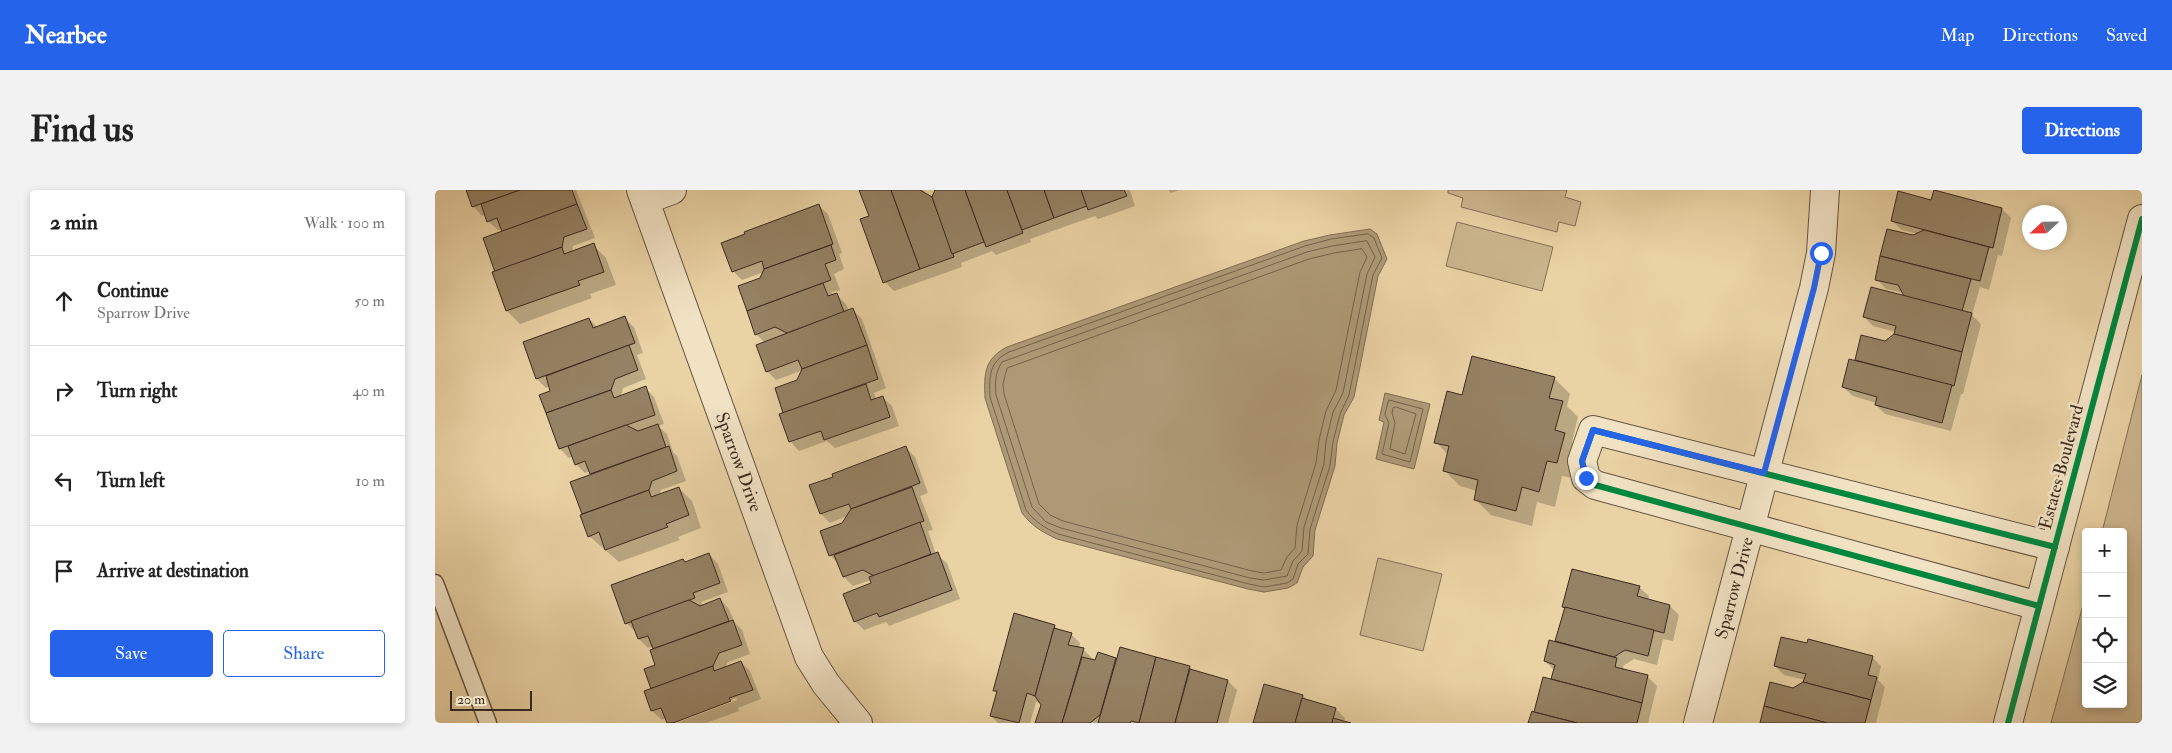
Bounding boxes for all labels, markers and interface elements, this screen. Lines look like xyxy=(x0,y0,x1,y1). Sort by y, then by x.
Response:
text: Nearbee xyxy=(25,20,107,51)
text: Map xyxy=(1941,24,1974,47)
text: Directions xyxy=(2002,24,2078,47)
text: Saved xyxy=(2106,24,2147,47)
button: Directions xyxy=(2022,107,2142,154)
text: Find us xyxy=(30,108,134,152)
north arrow xyxy=(2022,205,2067,250)
text: 2 min xyxy=(50,209,98,236)
text: Walk · 100 m xyxy=(304,213,385,233)
route start xyxy=(1810,242,1833,265)
text: Continue xyxy=(97,279,168,303)
icon: ahead xyxy=(50,287,78,315)
text: 50 m xyxy=(354,291,385,311)
text: Sparrow Drive xyxy=(97,303,190,323)
icon: right xyxy=(50,377,78,405)
text: Turn right xyxy=(97,379,177,403)
text: 40 m xyxy=(352,381,385,401)
street label: Estates Boulevard xyxy=(2034,402,2089,532)
street label: Sparrow Drive xyxy=(710,409,767,516)
icon: left xyxy=(50,467,78,495)
route end xyxy=(1575,467,1598,490)
text: Turn left xyxy=(97,469,165,493)
text: 10 m xyxy=(355,471,385,491)
map controls xyxy=(2082,528,2127,708)
button: + xyxy=(2082,528,2127,573)
street label: Sparrow Drive xyxy=(1710,534,1759,642)
icon: arrive xyxy=(50,557,78,585)
text: Arrive at destination xyxy=(97,559,249,583)
button: − xyxy=(2082,573,2127,618)
button: locate xyxy=(2082,618,2127,663)
button: Save xyxy=(50,630,213,677)
button: Share xyxy=(223,630,385,677)
button: layers xyxy=(2082,663,2127,708)
scale bar xyxy=(450,688,533,711)
text: 20 m xyxy=(457,691,485,708)

